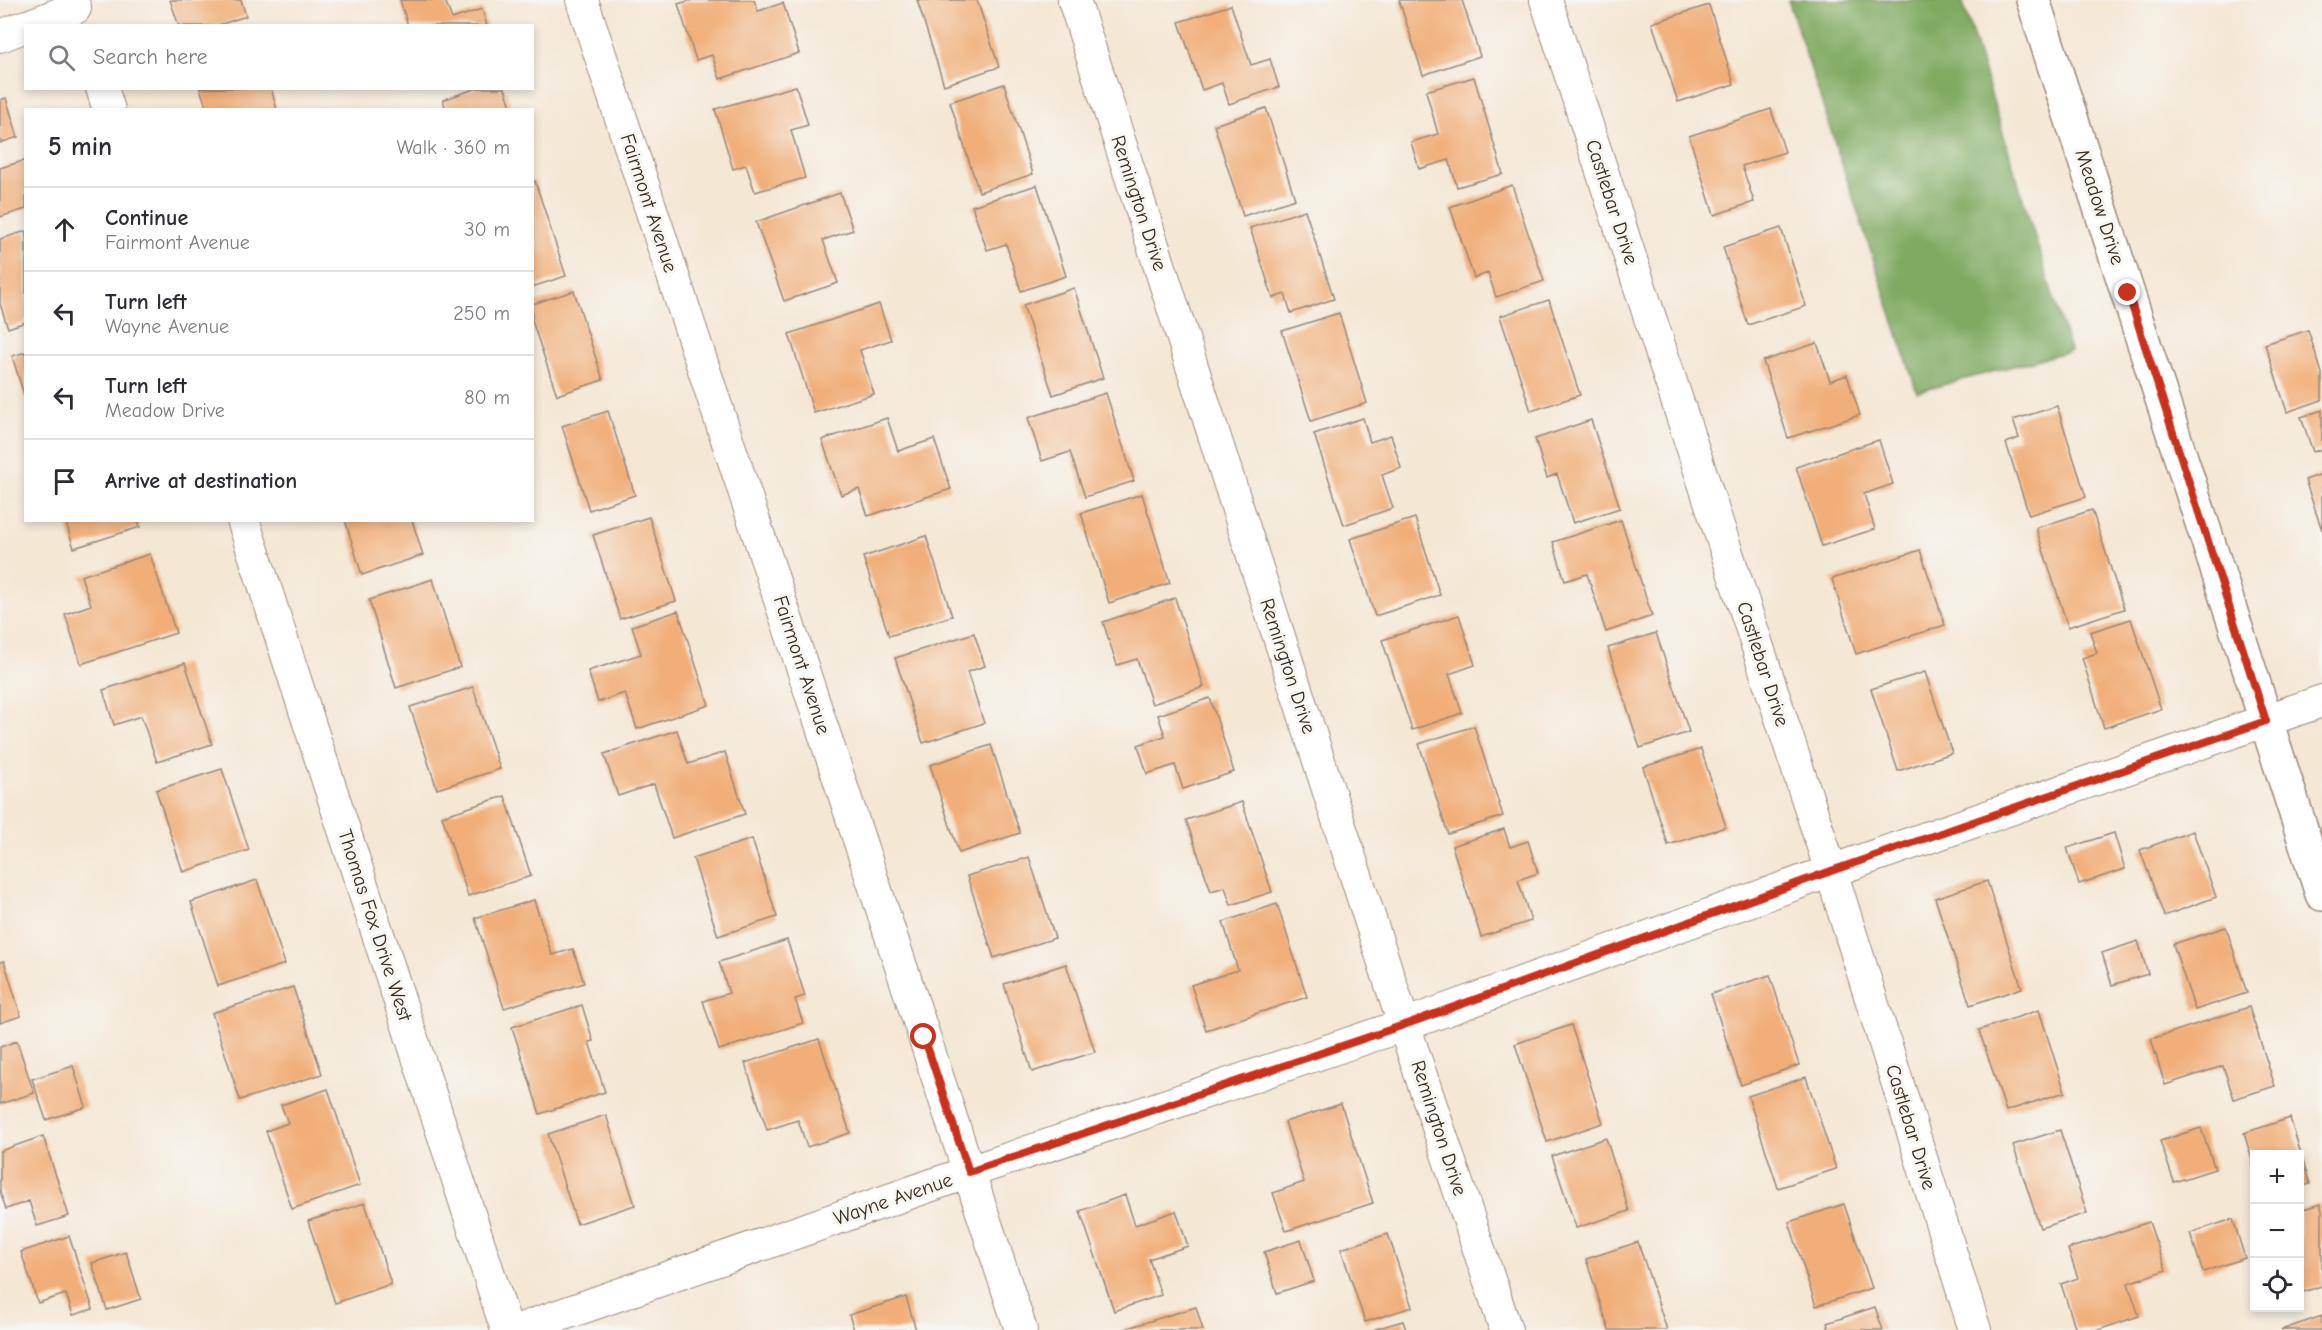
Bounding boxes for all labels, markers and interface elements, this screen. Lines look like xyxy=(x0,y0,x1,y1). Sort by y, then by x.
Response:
search box xyxy=(24,24,534,90)
icon: search xyxy=(45,41,78,74)
text: Search here xyxy=(93,44,208,70)
street label: Fairmont Avenue xyxy=(616,131,682,275)
text: 5 min xyxy=(48,132,112,162)
street label: Remington Drive xyxy=(1106,132,1172,274)
text: Walk · 360 m xyxy=(396,136,510,159)
street label: Castlebar Drive xyxy=(1581,137,1643,267)
street label: Meadow Drive xyxy=(2071,146,2129,268)
text: Continue xyxy=(105,205,188,231)
icon: ahead xyxy=(48,213,81,246)
text: 30 m xyxy=(464,218,510,241)
text: Fairmont Avenue xyxy=(105,231,250,254)
route end xyxy=(2114,279,2140,305)
text: Turn left xyxy=(105,289,187,315)
icon: left xyxy=(48,297,81,330)
text: 250 m xyxy=(453,302,510,325)
text: Wayne Avenue xyxy=(105,315,229,338)
text: Turn left xyxy=(105,373,187,399)
icon: left xyxy=(48,381,81,414)
text: 80 m xyxy=(464,386,510,409)
text: Meadow Drive xyxy=(105,399,225,422)
icon: arrive xyxy=(48,465,81,498)
text: Arrive at destination xyxy=(105,468,297,494)
street label: Fairmont Avenue xyxy=(769,593,835,737)
street label: Remington Drive xyxy=(1255,595,1321,737)
street label: Castlebar Drive xyxy=(1732,599,1794,729)
street label: Thomas Fox Drive West xyxy=(333,826,417,1025)
route start xyxy=(910,1023,936,1049)
street label: Remington Drive xyxy=(1406,1057,1472,1199)
street label: Castlebar Drive xyxy=(1881,1062,1941,1192)
map controls xyxy=(2250,1150,2304,1312)
button: + xyxy=(2250,1150,2304,1204)
street label: Wayne Avenue xyxy=(831,1168,955,1230)
button: − xyxy=(2250,1204,2304,1258)
button: locate xyxy=(2250,1258,2304,1312)

